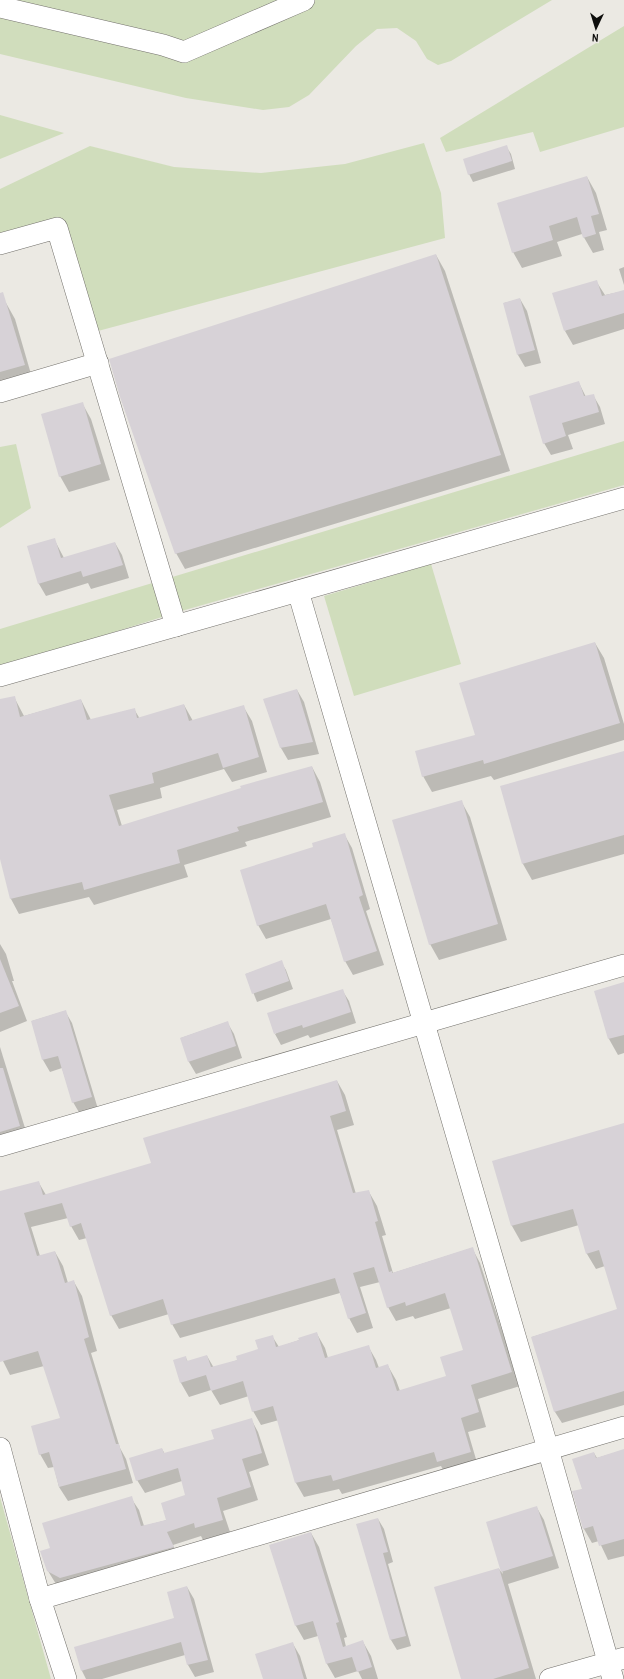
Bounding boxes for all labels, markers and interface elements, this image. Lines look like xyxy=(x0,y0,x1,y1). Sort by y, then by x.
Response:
north arrow xyxy=(576,8,616,48)
text: N xyxy=(592,31,599,45)

